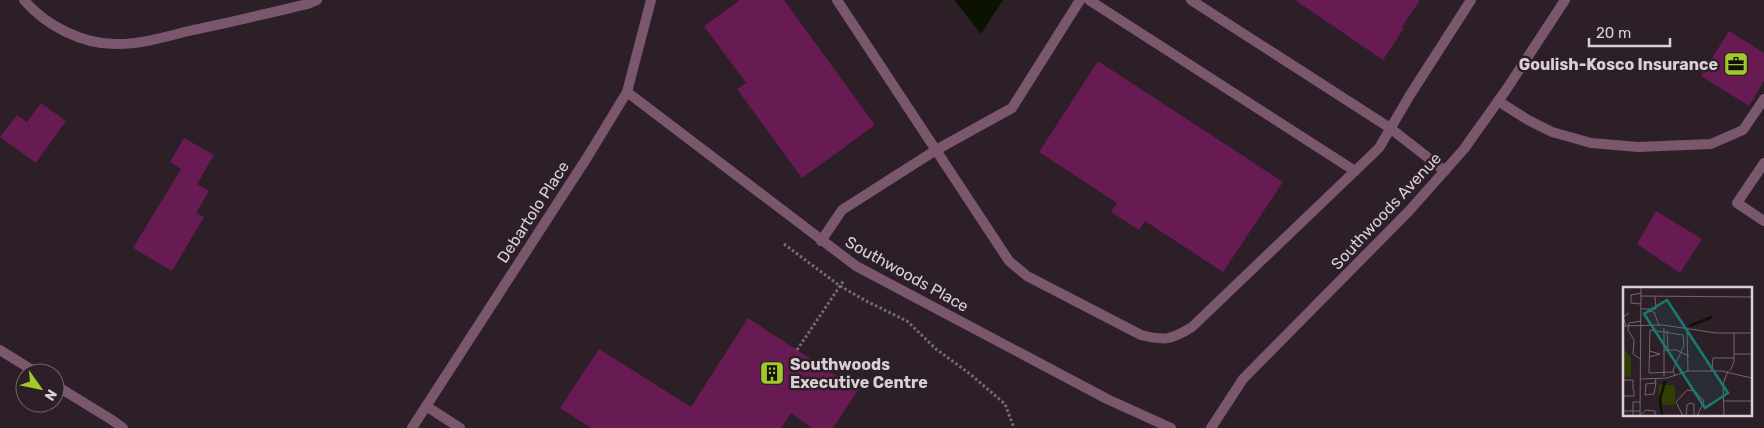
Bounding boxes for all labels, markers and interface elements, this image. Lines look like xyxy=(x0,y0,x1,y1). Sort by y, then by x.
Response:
scale bar xyxy=(1589,15,1670,47)
text: 20 m xyxy=(1596,24,1631,42)
office icon: Goulish-Kosco Insurance xyxy=(1723,51,1749,77)
place label: Goulish-Kosco Insurance xyxy=(1519,55,1718,74)
street label: Southwoods Avenue xyxy=(1327,149,1445,273)
street label: Debartolo Place xyxy=(493,157,573,267)
street label: Southwoods Place xyxy=(842,232,972,316)
inset map xyxy=(1623,287,1752,416)
place label: Southwoods Executive Centre xyxy=(790,355,928,392)
building icon: Southwoods Executive Centre xyxy=(759,360,785,386)
north arrow xyxy=(15,363,65,413)
text: N xyxy=(41,386,60,404)

